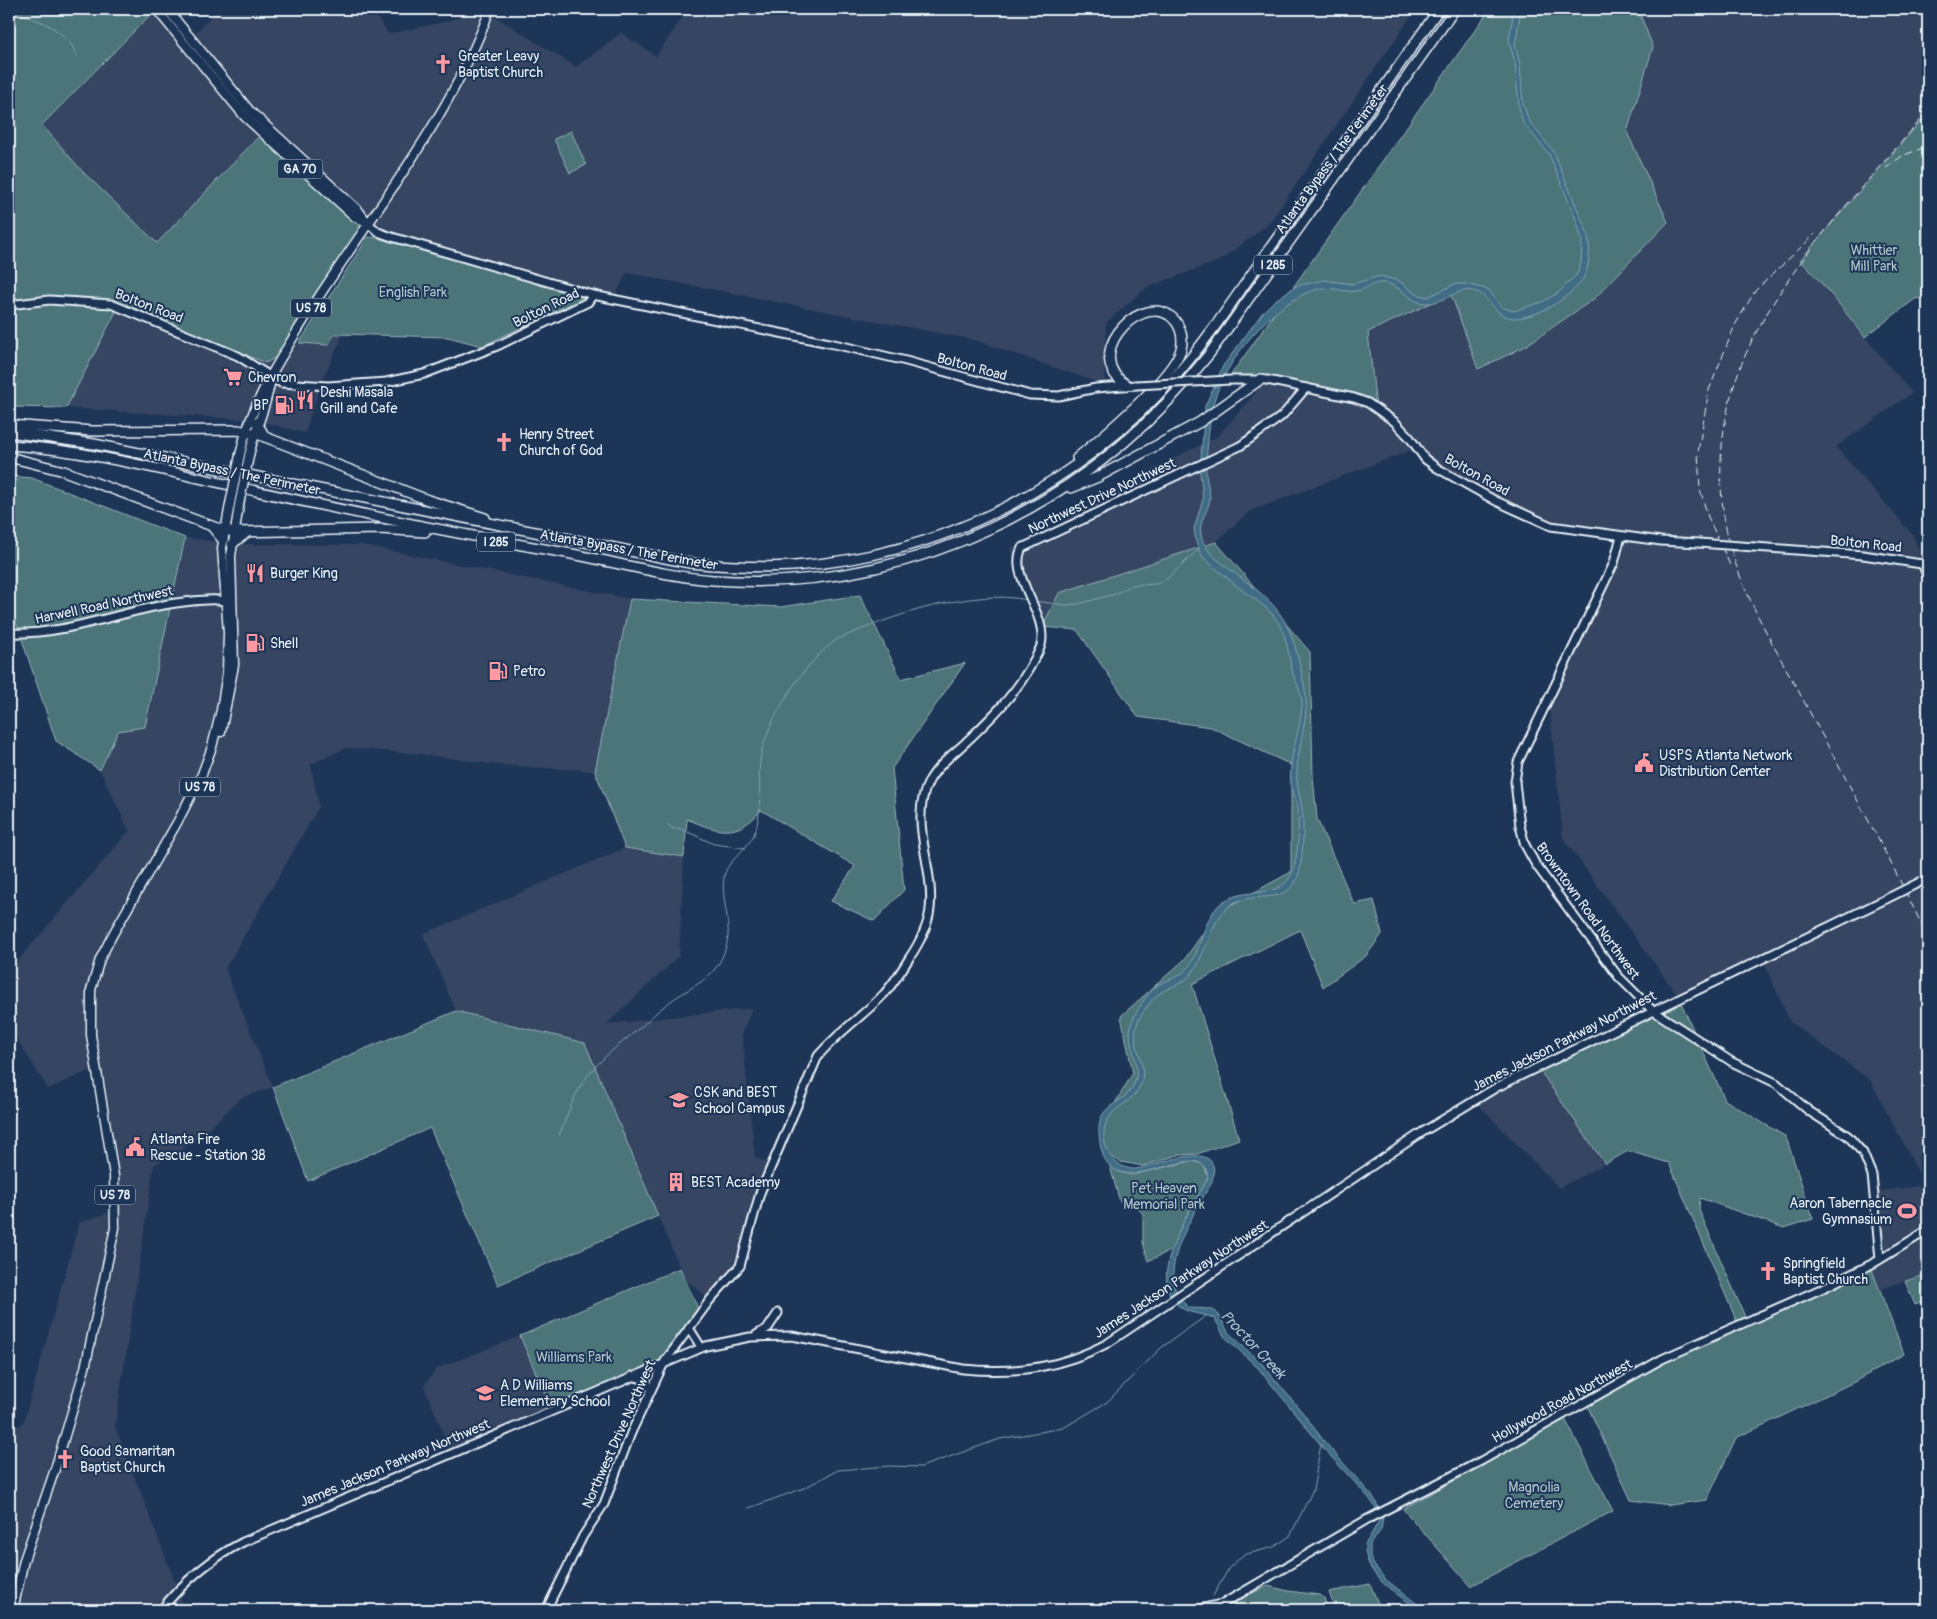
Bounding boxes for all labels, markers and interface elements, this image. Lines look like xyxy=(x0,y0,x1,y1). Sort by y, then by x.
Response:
place label: Greater Leavy Baptist Church xyxy=(458,48,543,81)
church icon: Greater Leavy Baptist Church xyxy=(432,53,454,75)
street label: Atlanta Bypass / The Perimeter xyxy=(1272,81,1392,237)
road number: GA 70 xyxy=(278,160,322,178)
park label: Whittier Mill Park xyxy=(1851,242,1898,275)
road number: I 285 xyxy=(1254,256,1292,274)
park label: English Park xyxy=(379,284,447,301)
street label: Bolton Road xyxy=(112,285,186,327)
street label: Bolton Road xyxy=(510,285,582,331)
road number: US 78 xyxy=(291,298,331,318)
street label: Bolton Road xyxy=(935,350,1009,385)
supermarket icon: Chevron xyxy=(222,366,244,388)
place label: Chevron xyxy=(248,369,297,386)
place label: Deshi Masala Grill and Cafe xyxy=(320,384,397,417)
restaurant icon: Deshi Masala Grill and Cafe xyxy=(294,389,316,411)
fuel station icon: BP xyxy=(273,394,295,416)
place label: BP xyxy=(253,397,269,414)
place label: Henry Street Church of God xyxy=(519,426,603,459)
church icon: Henry Street Church of God xyxy=(493,431,515,453)
street label: Atlanta Bypass / The Perimeter xyxy=(142,445,322,499)
street label: Bolton Road xyxy=(1442,450,1513,500)
street label: Northwest Drive Northwest xyxy=(1026,454,1179,538)
street label: Atlanta Bypass / The Perimeter xyxy=(539,526,719,574)
road number: I 285 xyxy=(477,532,515,552)
street label: Bolton Road xyxy=(1829,532,1903,556)
restaurant icon: Burger King xyxy=(244,562,266,584)
place label: Burger King xyxy=(270,565,338,582)
street label: Harwell Road Northwest xyxy=(33,582,175,628)
fuel station icon: Shell xyxy=(244,632,266,654)
place label: Shell xyxy=(270,635,298,652)
fuel station icon: Petro xyxy=(487,660,509,682)
place label: Petro xyxy=(513,663,546,680)
place label: USPS Atlanta Network Distribution Center xyxy=(1659,747,1792,780)
public building icon: USPS Atlanta Network Distribution Center xyxy=(1633,752,1655,774)
road number: US 78 xyxy=(180,778,220,796)
street label: Browntown Road Northwest xyxy=(1533,839,1644,983)
street label: James Jackson Parkway Northwest xyxy=(1469,987,1659,1095)
place label: CSK and BEST School Campus xyxy=(694,1084,785,1117)
school or university icon: CSK and BEST School Campus xyxy=(668,1089,690,1111)
place label: Atlanta Fire Rescue - Station 38 xyxy=(150,1131,266,1164)
public building icon: Atlanta Fire Rescue - Station 38 xyxy=(124,1136,146,1158)
building icon: BEST Academy xyxy=(665,1171,687,1193)
place label: BEST Academy xyxy=(691,1174,780,1191)
park label: Pet Heaven Memorial Park xyxy=(1123,1180,1205,1213)
road number: US 78 xyxy=(95,1186,135,1204)
place label: Aaron Tabernacle Gymnasium xyxy=(1789,1195,1892,1228)
sports icon: Aaron Tabernacle Gymnasium xyxy=(1896,1200,1918,1222)
street label: James Jackson Parkway Northwest xyxy=(1091,1216,1272,1342)
place label: Springfield Baptist Church xyxy=(1783,1255,1868,1288)
church icon: Springfield Baptist Church xyxy=(1757,1260,1779,1282)
water label: Proctor Creek xyxy=(1216,1307,1291,1384)
park label: Williams Park xyxy=(536,1349,612,1366)
street label: Hollywood Road Northwest xyxy=(1489,1355,1635,1447)
street label: Northwest Drive Northwest xyxy=(579,1357,660,1511)
place label: A D Williams Elementary School xyxy=(500,1377,611,1410)
school or university icon: A D Williams Elementary School xyxy=(474,1382,496,1404)
street label: James Jackson Parkway Northwest xyxy=(298,1415,493,1511)
place label: Good Samaritan Baptist Church xyxy=(80,1443,175,1476)
church icon: Good Samaritan Baptist Church xyxy=(54,1448,76,1470)
park label: Magnolia Cemetery xyxy=(1505,1479,1563,1512)

